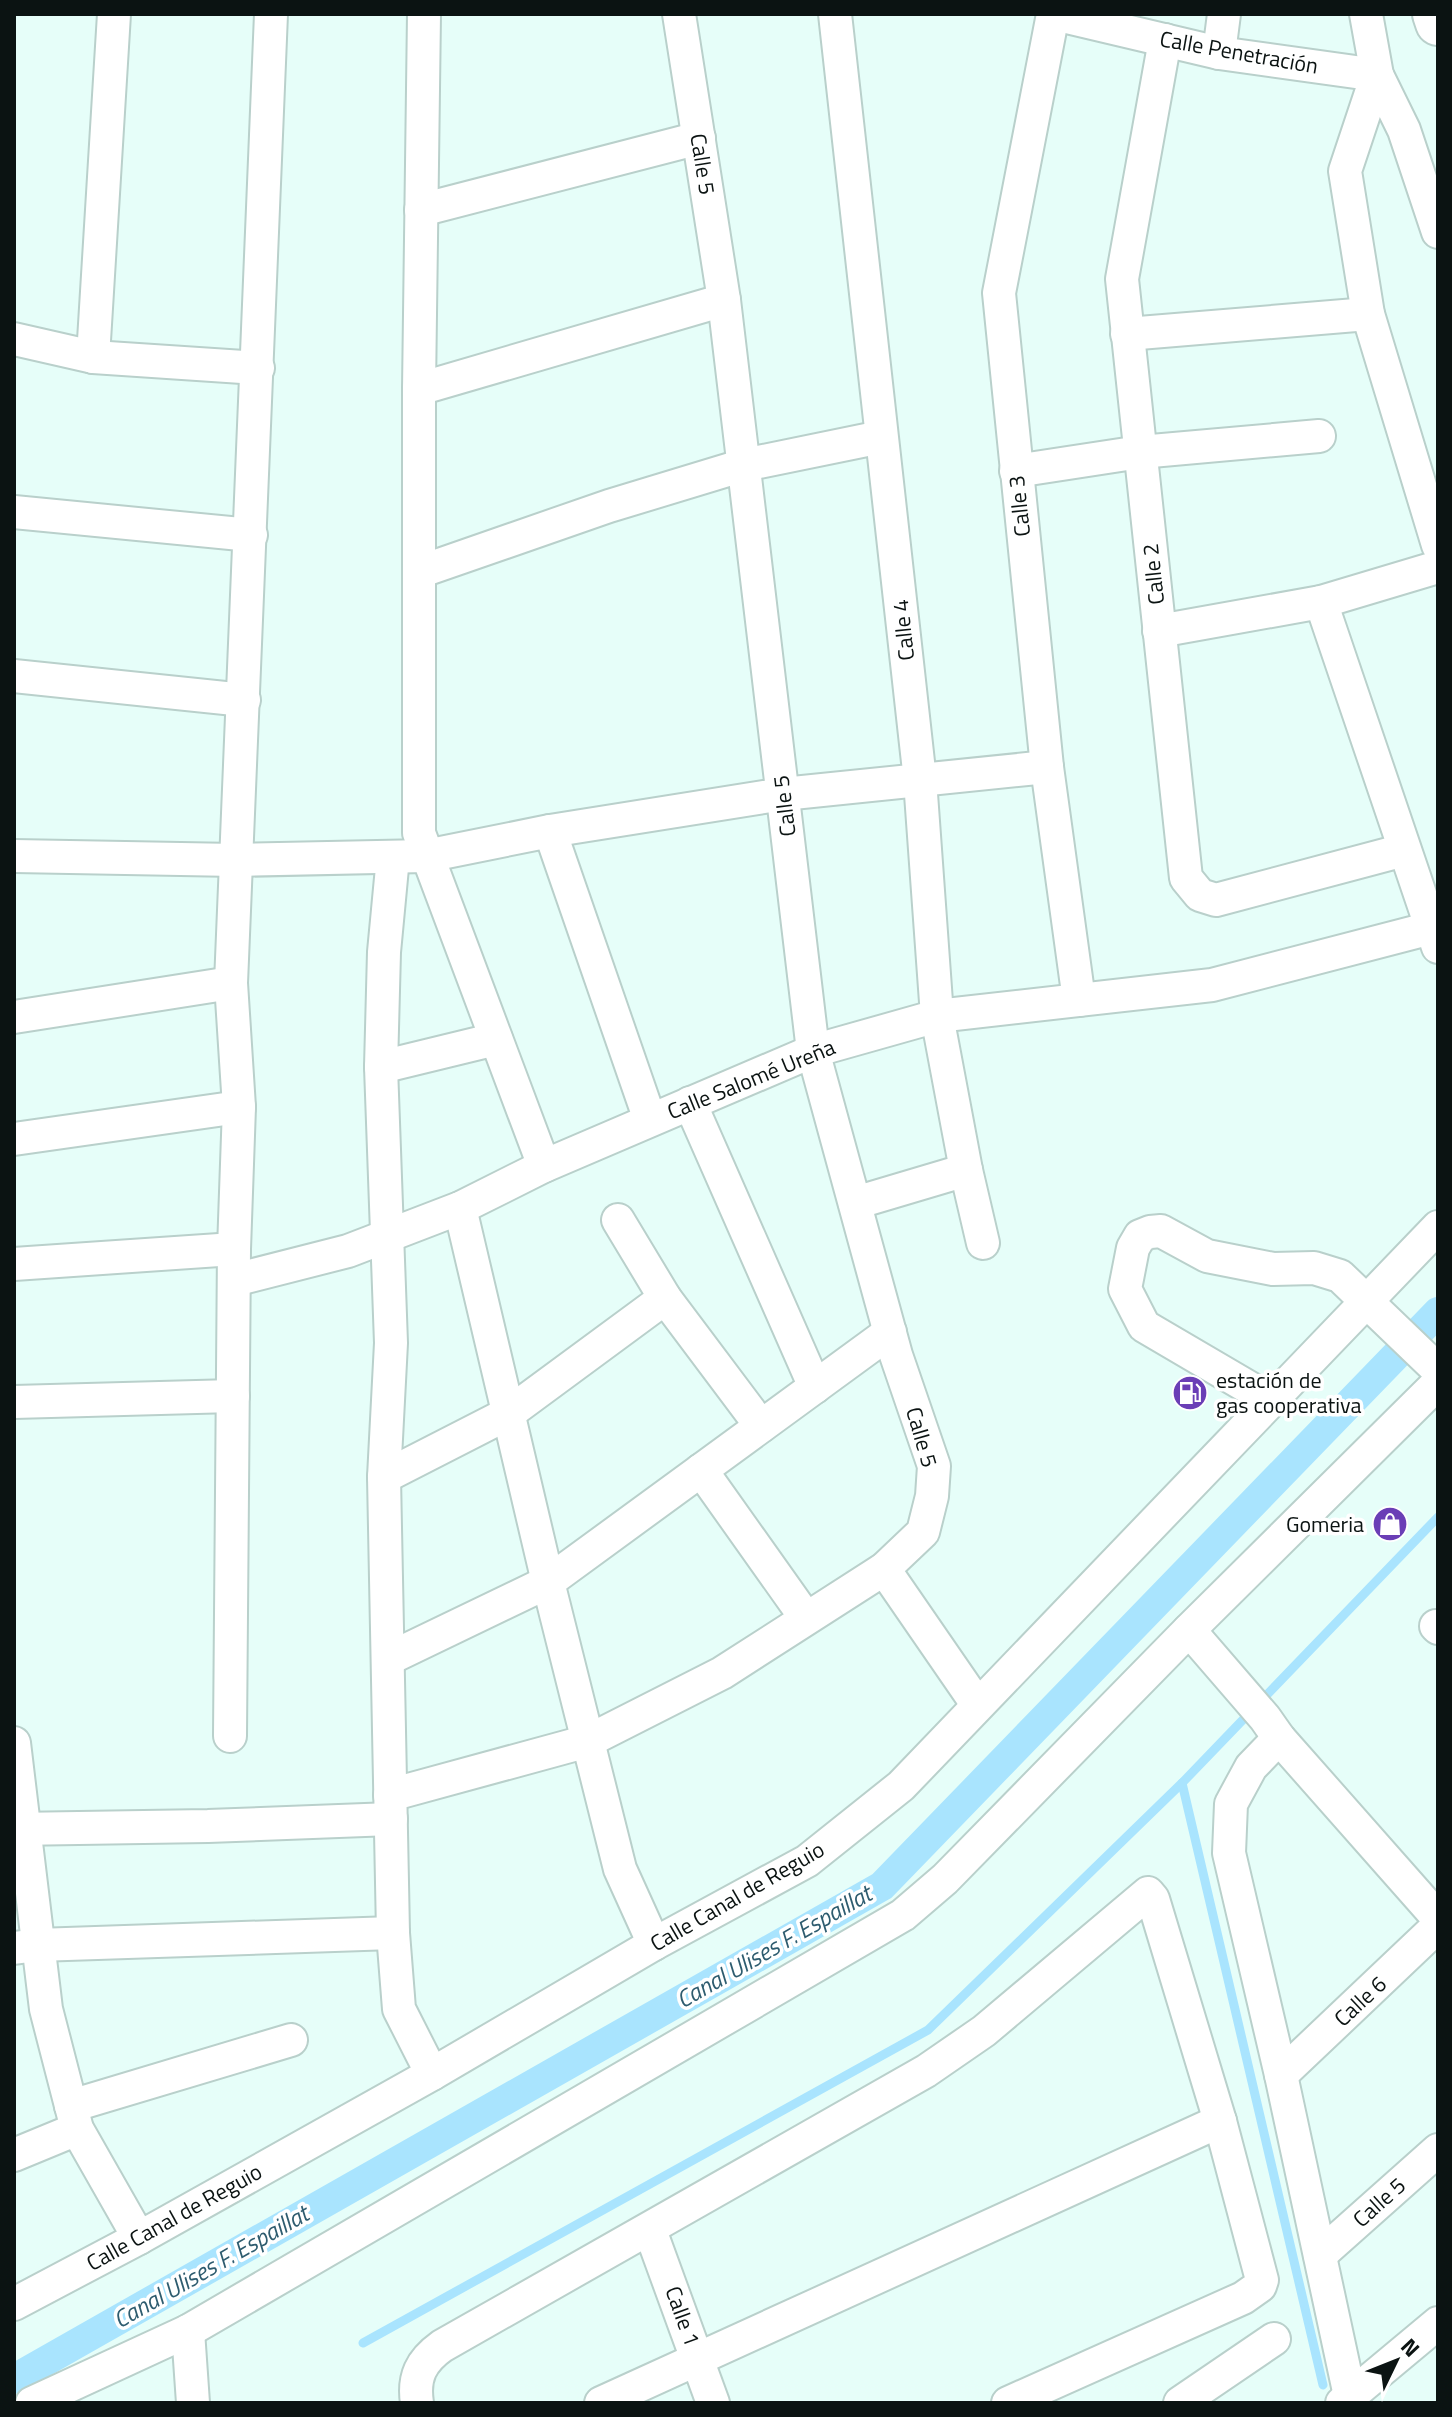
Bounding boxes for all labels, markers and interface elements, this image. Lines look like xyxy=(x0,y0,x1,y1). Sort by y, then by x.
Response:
street label: Calle Penetración xyxy=(1157,21,1321,83)
street label: Calle 5 xyxy=(681,131,725,197)
street label: Calle 3 xyxy=(999,474,1039,538)
street label: Calle 2 xyxy=(1133,542,1173,606)
street label: Calle 4 xyxy=(883,598,923,662)
street label: Calle 5 xyxy=(763,773,805,839)
street label: Calle Salomé Ureña xyxy=(662,1030,840,1128)
place label: estación de gas cooperativa xyxy=(1216,1363,1361,1422)
fuel station icon: estación de gas cooperativa xyxy=(1171,1374,1209,1412)
street label: Calle 5 xyxy=(897,1403,947,1471)
shop icon: Gomeria xyxy=(1371,1505,1409,1543)
place label: Gomeria xyxy=(1286,1507,1364,1541)
street label: Calle Canal de Reguio xyxy=(643,1832,831,1960)
water label: Canal Ulises F. Espaillat xyxy=(669,1874,881,2017)
street label: Calle 6 xyxy=(1326,1968,1394,2034)
street label: Calle Canal de Reguio xyxy=(80,2155,268,2279)
street label: Calle 5 xyxy=(1345,2169,1413,2235)
water label: Canal Ulises F. Espaillat xyxy=(106,2194,318,2337)
street label: Calle 1 xyxy=(657,2281,709,2351)
north arrow xyxy=(1356,2321,1436,2401)
text: N xyxy=(1393,2330,1428,2365)

